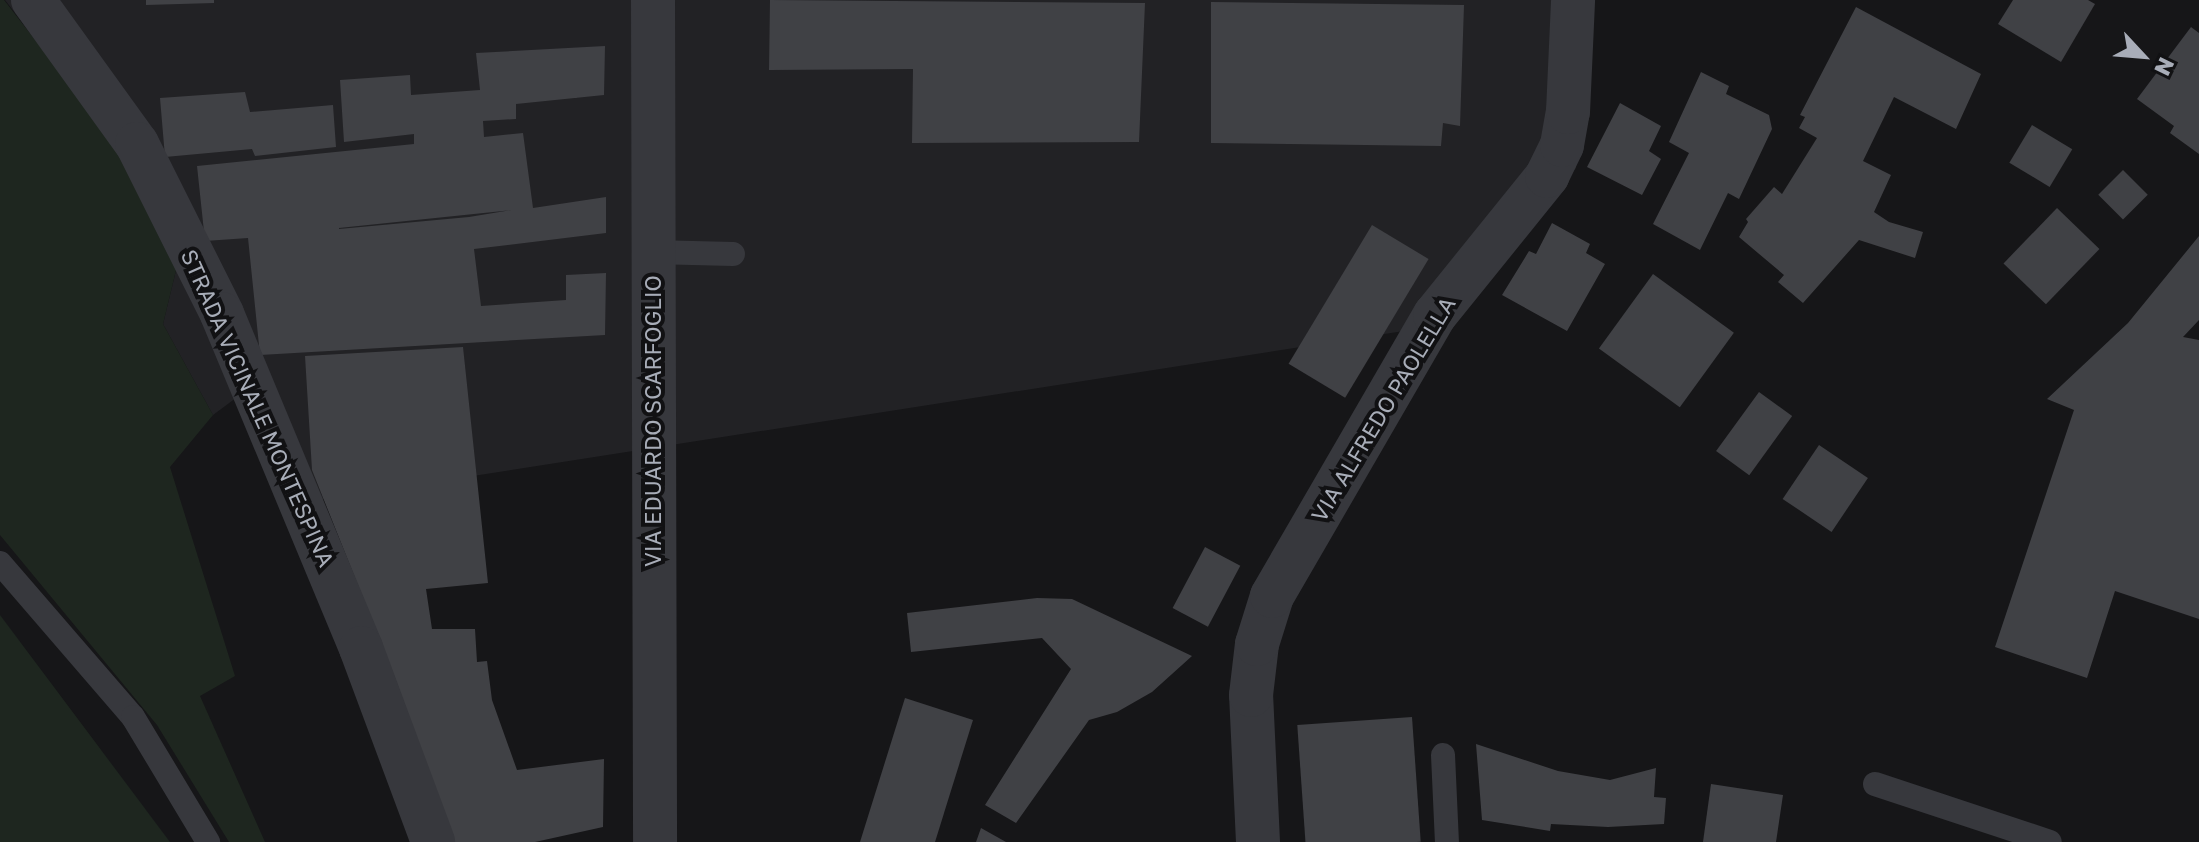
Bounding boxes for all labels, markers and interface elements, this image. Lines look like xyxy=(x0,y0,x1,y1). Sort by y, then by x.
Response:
north arrow xyxy=(2103,16,2183,96)
text: N xyxy=(2149,53,2181,80)
street label: STRADA VICINALE MONTESPINA xyxy=(176,245,340,571)
street label: VIA EDUARDO SCARFOGLIO xyxy=(640,275,666,567)
street label: VIA ALFREDO PAOLELLA xyxy=(1305,292,1461,526)

